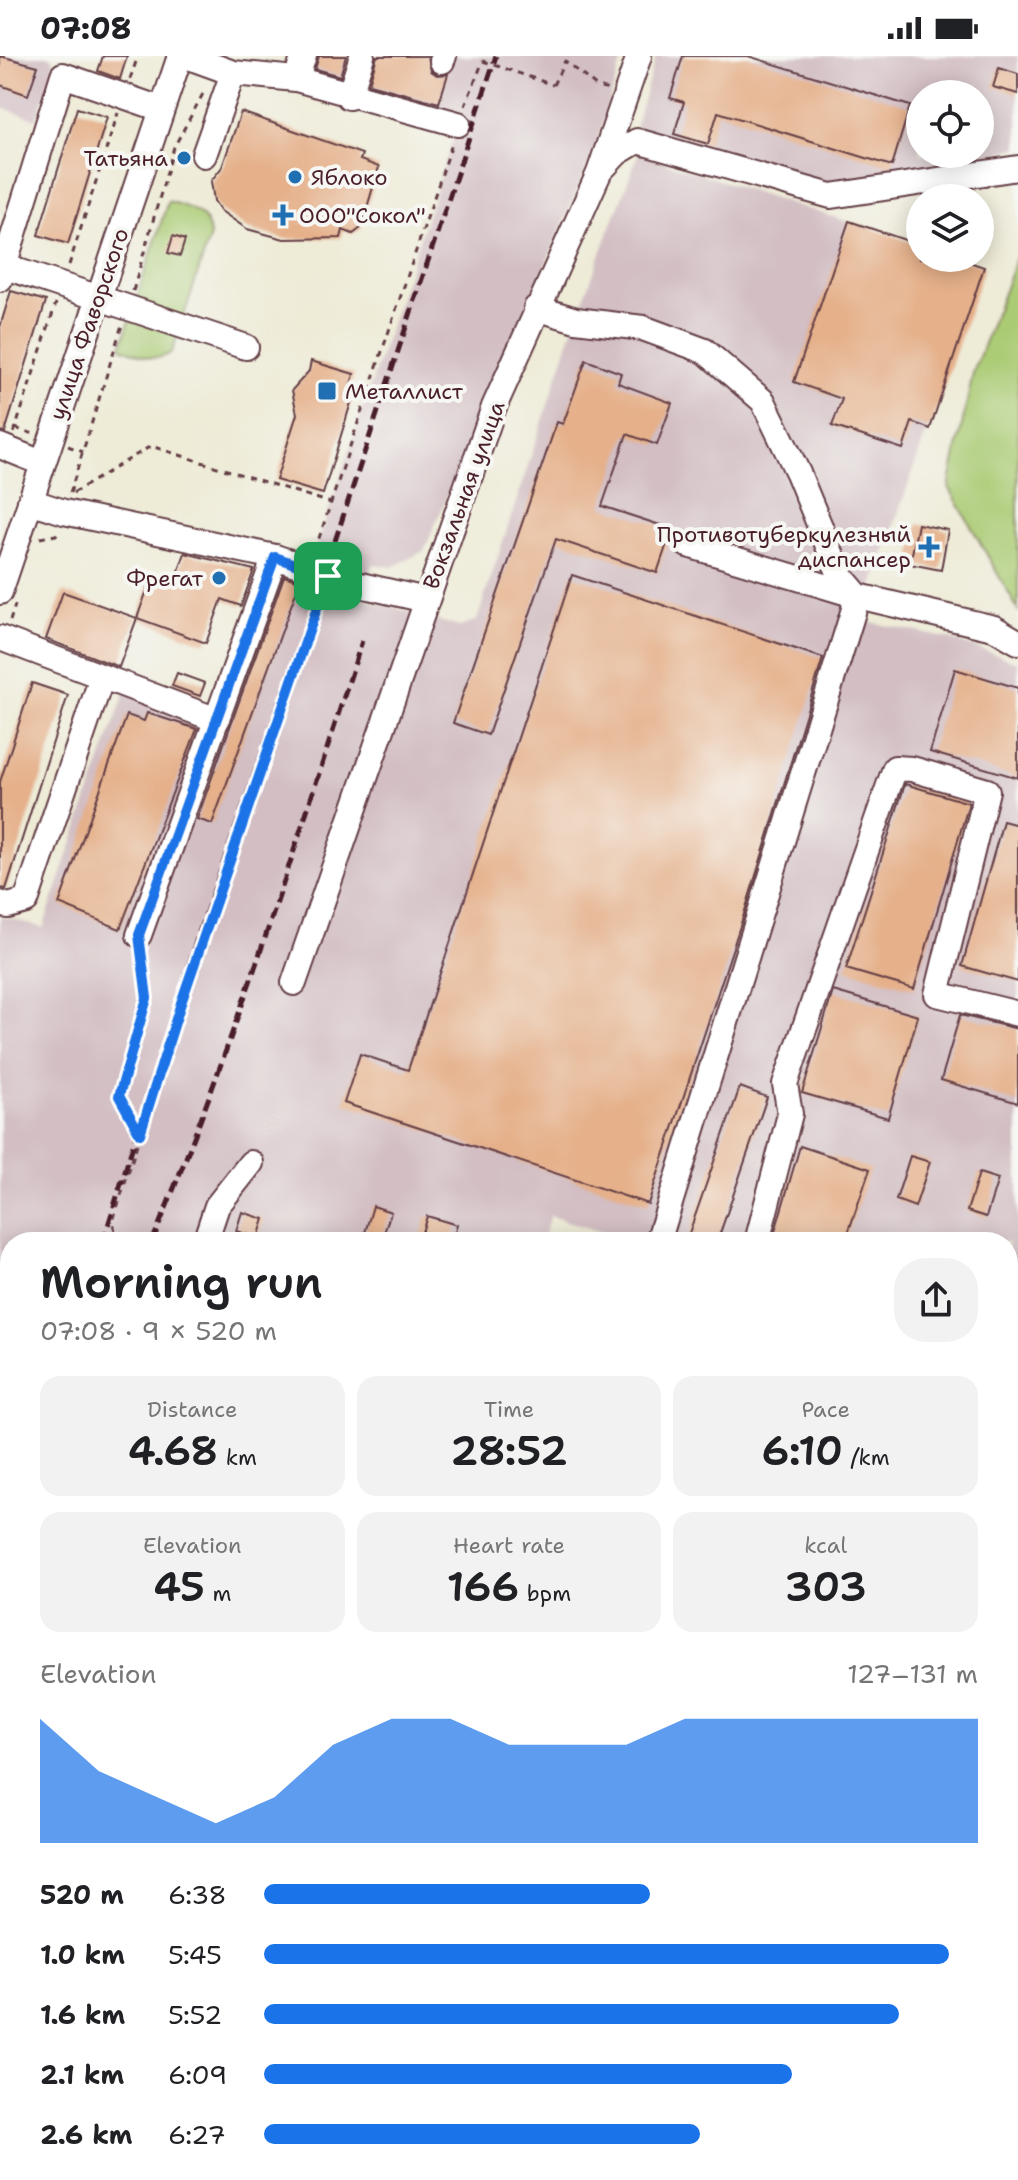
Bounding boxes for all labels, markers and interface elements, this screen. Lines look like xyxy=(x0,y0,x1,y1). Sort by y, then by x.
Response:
text: 07:08 xyxy=(40,8,132,49)
map controls xyxy=(906,80,994,272)
button: locate xyxy=(906,80,994,168)
place label: Татьяна xyxy=(84,144,168,173)
marker: Татьяна xyxy=(175,149,193,167)
place label: Яблоко xyxy=(311,163,387,192)
marker: Яблоко xyxy=(286,168,304,186)
button: layers xyxy=(906,184,994,272)
place label: ООО"Сокол" xyxy=(299,201,426,230)
marker: ООО"Сокол" xyxy=(274,206,292,224)
street label: улица Фаворского xyxy=(43,224,135,424)
place label: Металлист xyxy=(345,377,464,406)
marker: Металлист xyxy=(316,380,338,402)
street label: Вокзальная улица xyxy=(416,396,512,593)
place label: Противотуберкулезный диспансер xyxy=(657,520,911,574)
marker: Противотуберкулезный диспансер xyxy=(918,536,940,558)
pin xyxy=(294,542,362,610)
icon: arrive xyxy=(306,554,350,598)
place label: Фрегат xyxy=(126,564,204,593)
marker: Фрегат xyxy=(210,569,228,587)
text: Morning run xyxy=(40,1253,323,1312)
button: share xyxy=(894,1258,978,1342)
text: 07:08 · 9 × 520 m xyxy=(40,1313,277,1348)
text: Distance xyxy=(147,1395,237,1424)
text: Time xyxy=(484,1395,534,1424)
text: Pace xyxy=(801,1395,850,1424)
text: 4.68 xyxy=(128,1424,218,1478)
text: 28:52 xyxy=(450,1424,568,1478)
text: 6:10 xyxy=(762,1424,843,1478)
text: km xyxy=(218,1443,257,1472)
text: /km xyxy=(843,1443,890,1472)
text: Elevation xyxy=(143,1531,242,1560)
text: Heart rate xyxy=(453,1531,565,1560)
text: kcal xyxy=(804,1531,847,1560)
text: 45 xyxy=(153,1560,205,1614)
text: 166 xyxy=(447,1560,519,1614)
text: 303 xyxy=(785,1560,867,1614)
text: m xyxy=(205,1579,231,1608)
text: bpm xyxy=(519,1579,571,1608)
text: Elevation xyxy=(40,1656,156,1691)
text: 127–131 m xyxy=(847,1656,978,1691)
text: 520 m xyxy=(40,1877,124,1912)
text: 6:38 xyxy=(168,1877,227,1912)
text: 1.0 km xyxy=(40,1937,125,1972)
text: 5:45 xyxy=(168,1937,222,1972)
text: 1.6 km xyxy=(40,1997,125,2032)
text: 5:52 xyxy=(168,1997,222,2032)
text: 2.1 km xyxy=(40,2057,124,2092)
text: 6:09 xyxy=(168,2057,227,2092)
text: 2.6 km xyxy=(40,2117,133,2152)
text: 6:27 xyxy=(168,2117,226,2152)

